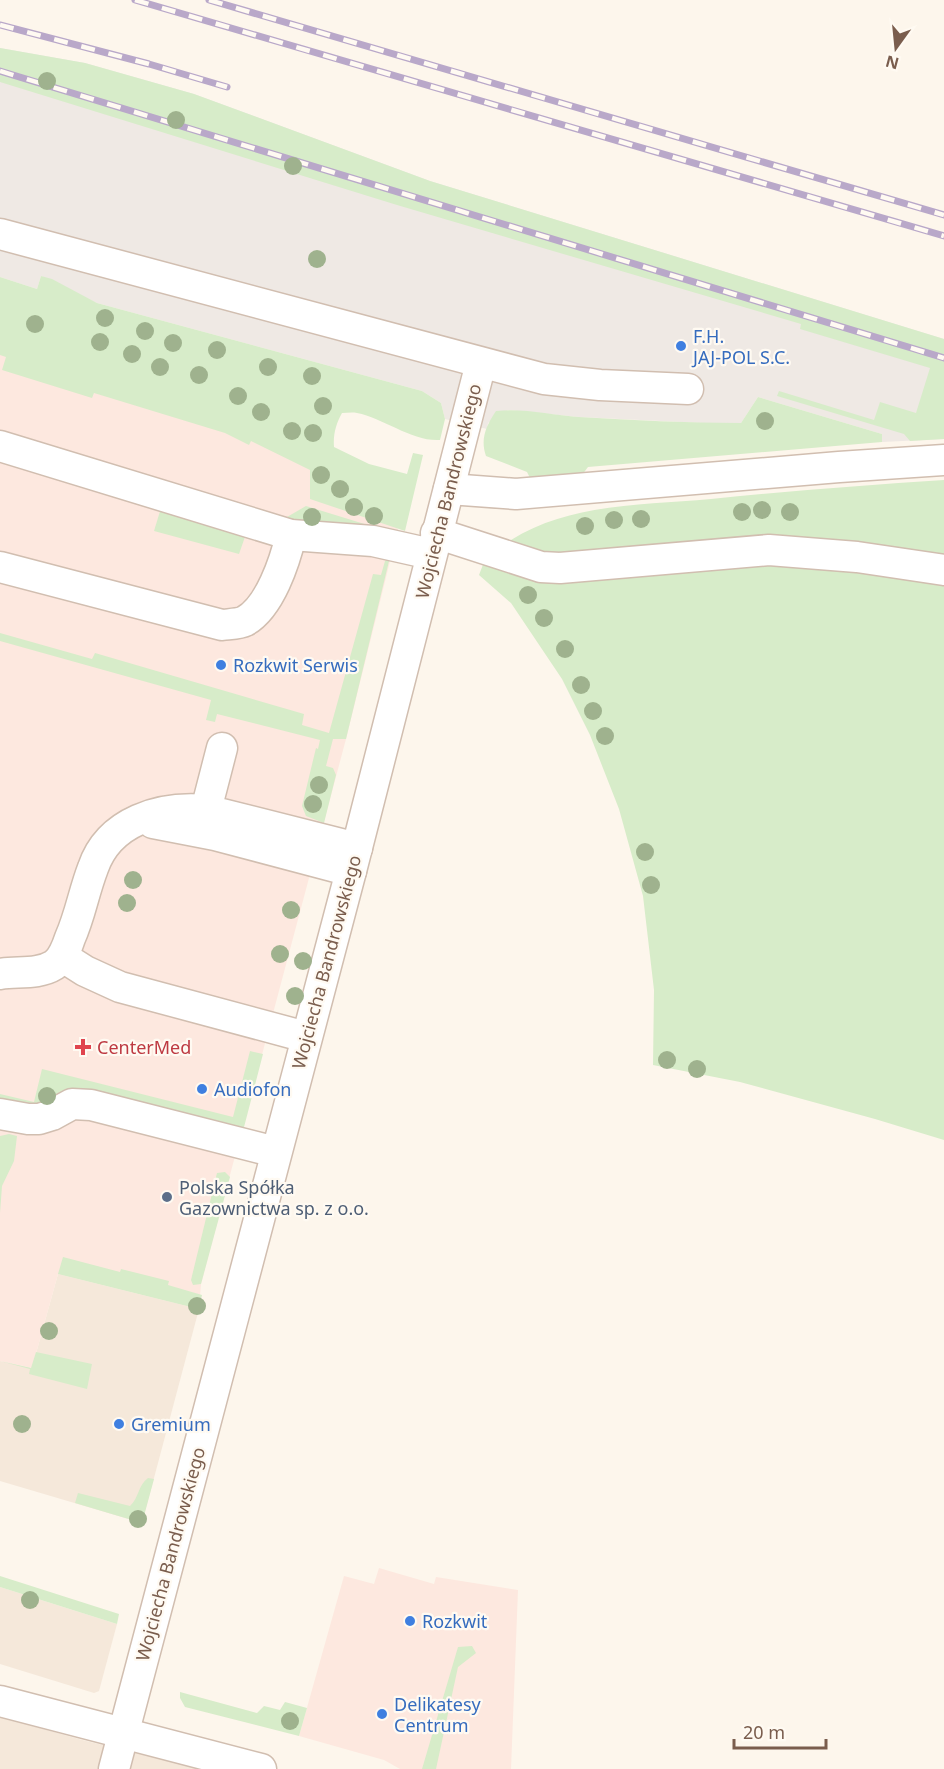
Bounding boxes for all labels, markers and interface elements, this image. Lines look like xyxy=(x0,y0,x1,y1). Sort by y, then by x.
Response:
north arrow xyxy=(866,18,926,78)
text: N xyxy=(883,50,901,75)
place label: F.H. JAJ-POL S.C. xyxy=(691,324,790,369)
marker: F.H. JAJ-POL S.C. xyxy=(674,339,688,353)
street label: Wojciecha Bandrowskiego xyxy=(410,381,486,601)
place label: Rozkwit Serwis xyxy=(233,653,358,677)
marker: Rozkwit Serwis xyxy=(214,658,228,672)
street label: Wojciecha Bandrowskiego xyxy=(286,852,366,1072)
place label: CenterMed xyxy=(97,1035,191,1059)
marker: CenterMed xyxy=(74,1038,92,1056)
place label: Audiofon xyxy=(214,1077,291,1101)
marker: Audiofon xyxy=(195,1082,209,1096)
place label: Polska Spółka Gazownictwa sp. z o.o. xyxy=(179,1175,369,1220)
marker: Polska Spółka Gazownictwa sp. z o.o. xyxy=(160,1190,174,1204)
place label: Gremium xyxy=(131,1412,211,1436)
marker: Gremium xyxy=(112,1417,126,1431)
street label: Wojciecha Bandrowskiego xyxy=(130,1444,210,1664)
place label: Rozkwit xyxy=(422,1609,488,1633)
marker: Rozkwit xyxy=(403,1614,417,1628)
place label: Delikatesy Centrum xyxy=(394,1692,482,1737)
marker: Delikatesy Centrum xyxy=(375,1707,389,1721)
scale bar xyxy=(734,1712,826,1750)
text: 20 m xyxy=(743,1720,785,1744)

